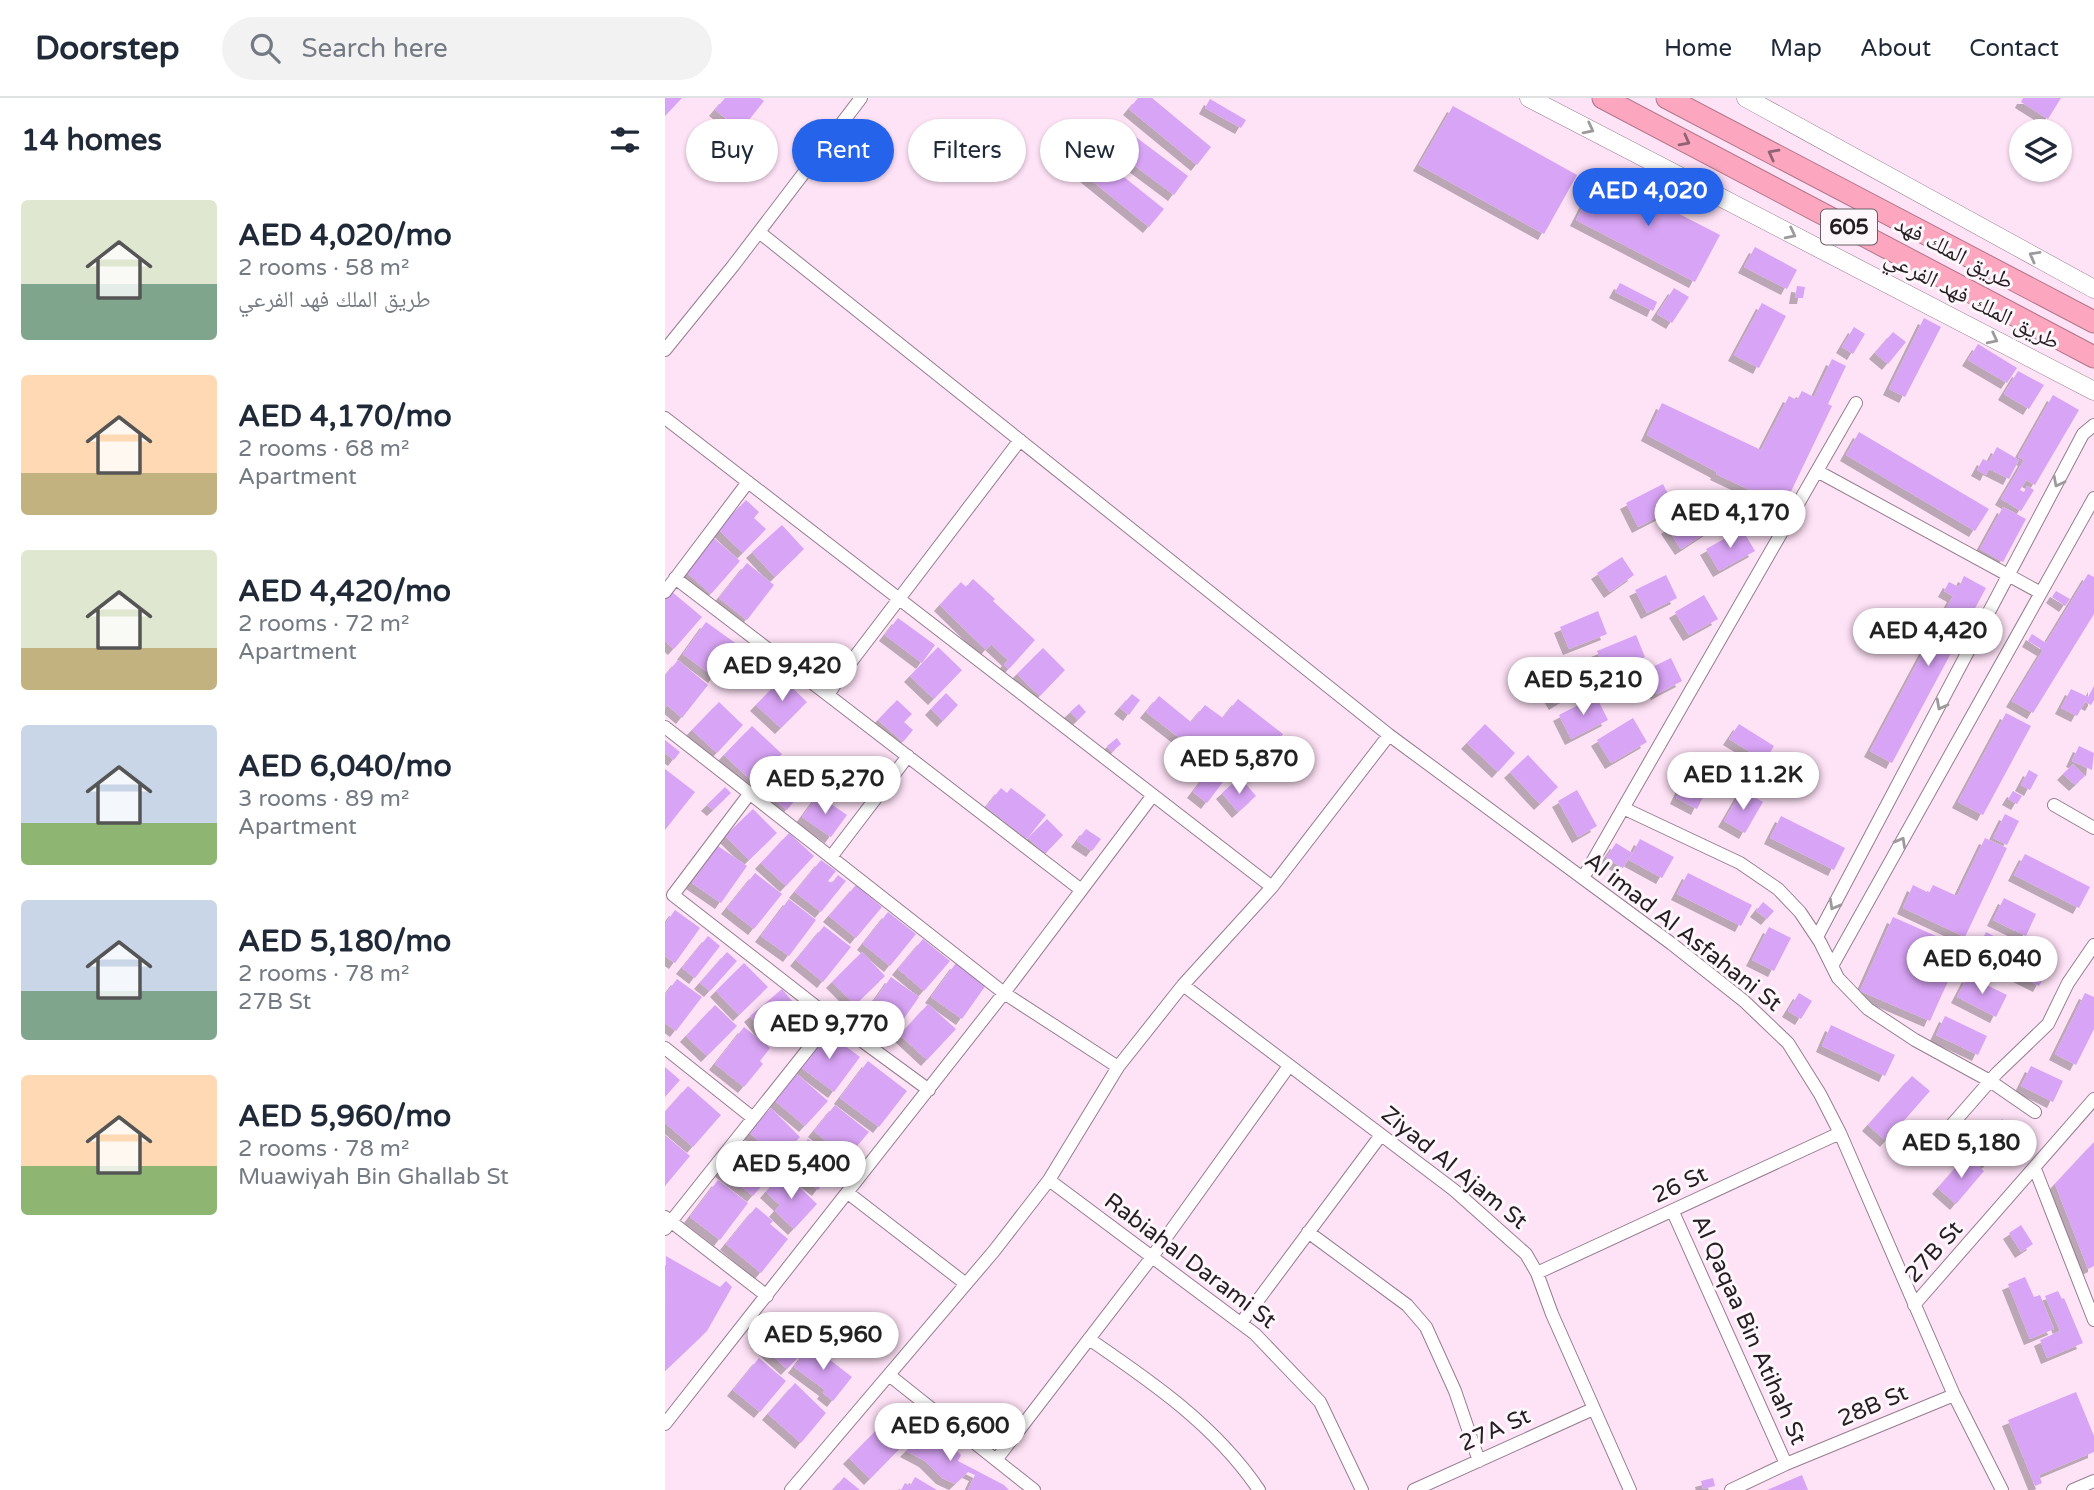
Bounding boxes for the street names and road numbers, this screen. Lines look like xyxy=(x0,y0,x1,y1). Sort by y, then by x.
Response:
road number: 605 xyxy=(1821,209,1877,244)
street label: طريق الملك فهد xyxy=(1890,210,2018,296)
street label: طريق الملك فهد الفرعي xyxy=(1878,244,2064,360)
street label: Al imad Al Asfahani St xyxy=(1579,846,1787,1018)
street label: Ziyad Al Ajam St xyxy=(1375,1100,1533,1236)
street label: 26 St xyxy=(1648,1160,1712,1210)
street label: Rabiahal Darami St xyxy=(1098,1187,1282,1335)
street label: Al Qaqaa Bin Atihah St xyxy=(1686,1211,1812,1449)
street label: 27B St xyxy=(1899,1215,1969,1289)
street label: 28B St xyxy=(1834,1379,1912,1433)
street label: 27A St xyxy=(1455,1402,1535,1458)

